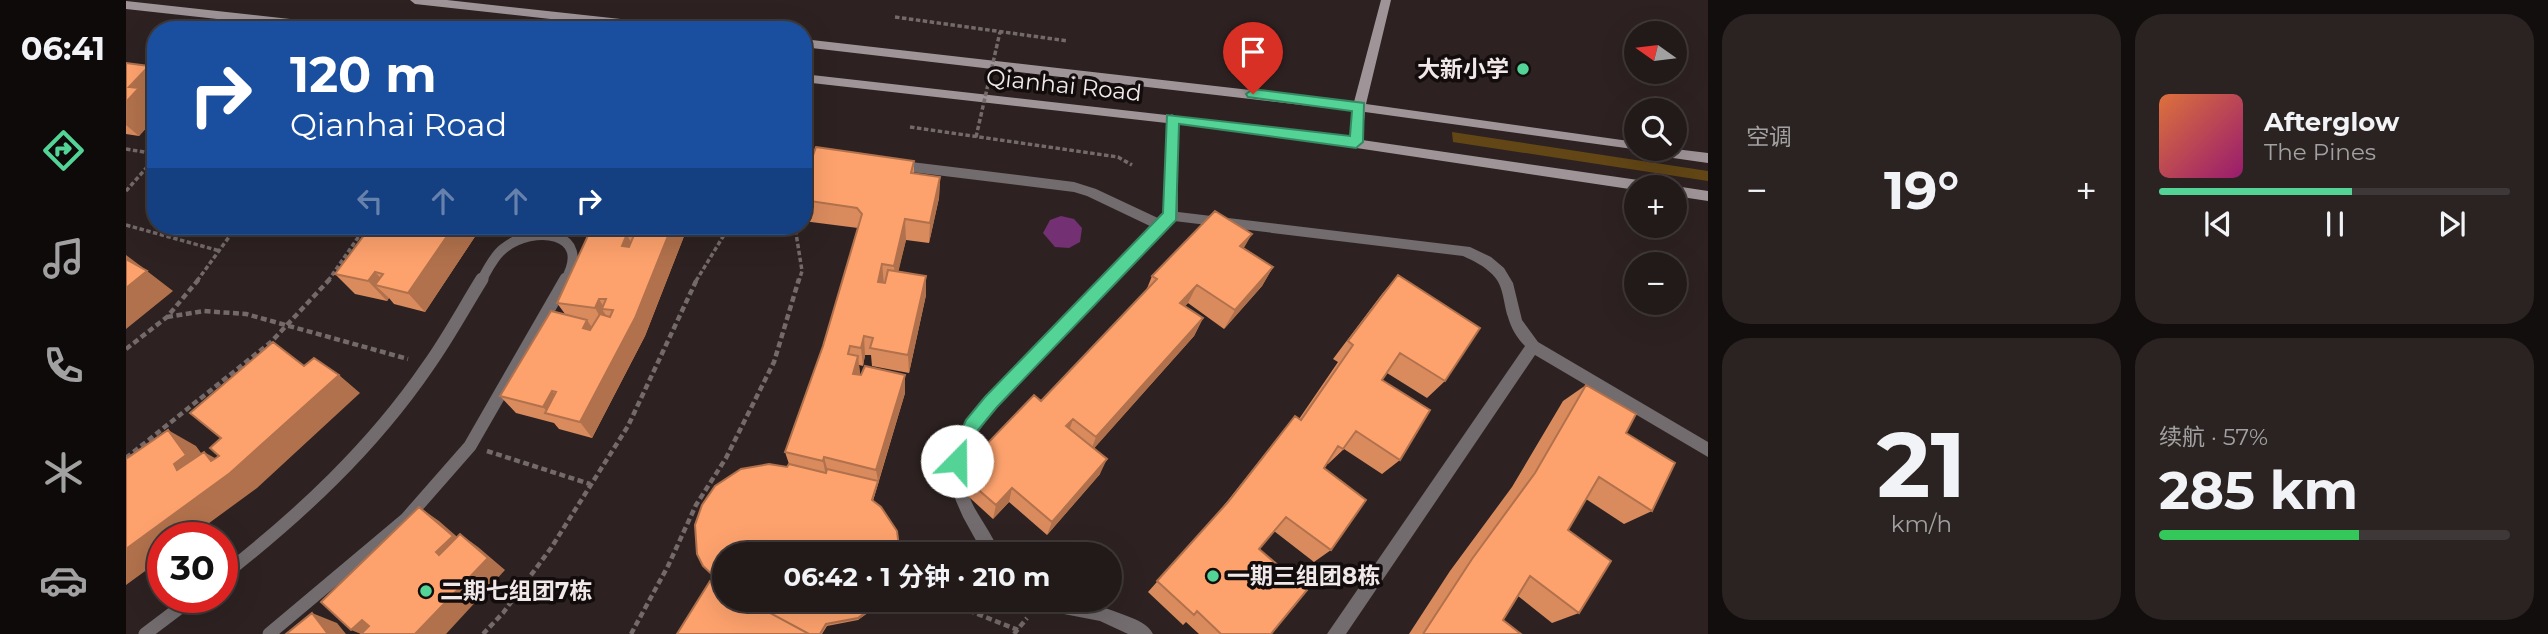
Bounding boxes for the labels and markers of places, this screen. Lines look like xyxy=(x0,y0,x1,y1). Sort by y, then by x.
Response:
pin xyxy=(1223,22,1283,94)
place label: 大新小学 xyxy=(1417,55,1509,83)
marker: 大新小学 xyxy=(1515,61,1531,77)
place label: 一期三组团8栋 xyxy=(1227,562,1380,590)
marker: 一期三组团8栋 xyxy=(1205,568,1221,584)
place label: 二期七组团7栋 xyxy=(440,577,592,605)
marker: 二期七组团7栋 xyxy=(418,583,434,599)

